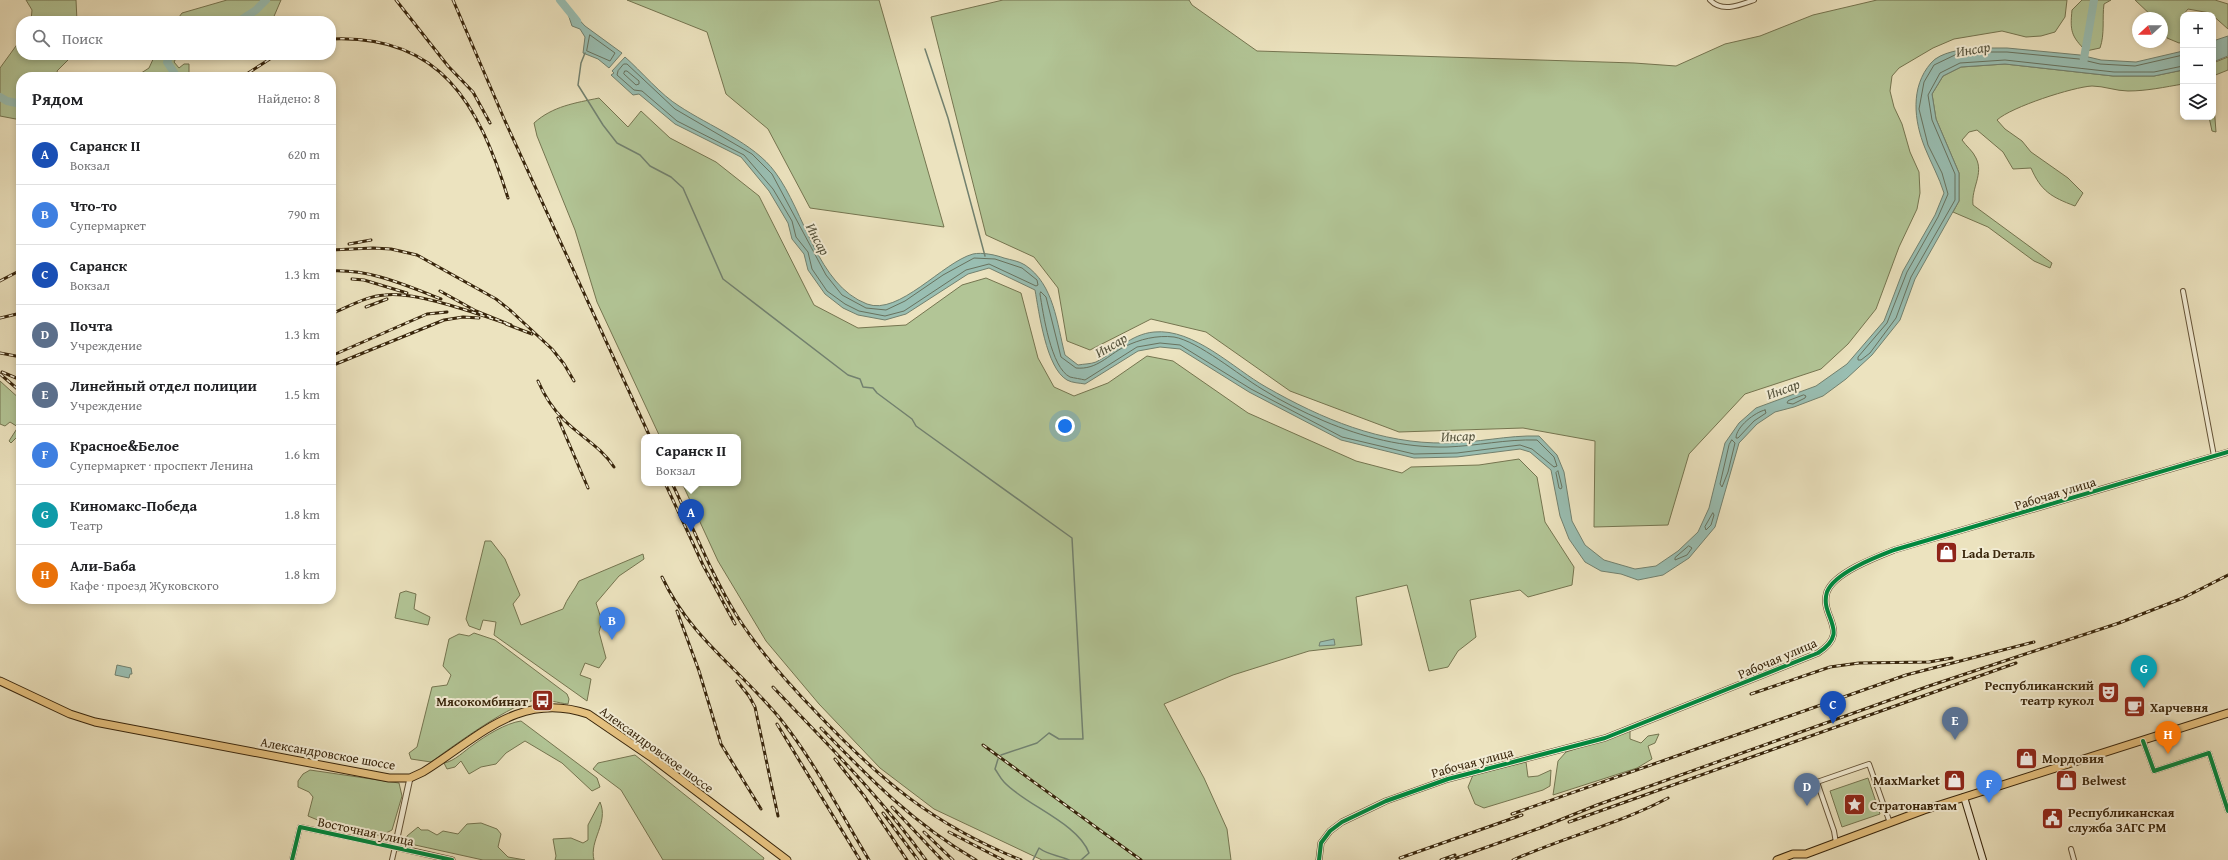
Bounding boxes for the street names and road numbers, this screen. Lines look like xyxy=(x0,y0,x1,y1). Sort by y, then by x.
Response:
street label: Рабочая улица xyxy=(2012,472,2099,515)
street label: Рабочая улица xyxy=(1735,633,1820,684)
street label: Александровское шоссе xyxy=(596,702,718,797)
street label: Александровское шоссе xyxy=(259,732,397,775)
street label: Рабочая улица xyxy=(1429,742,1516,783)
street label: Восточная улица xyxy=(316,812,417,851)

